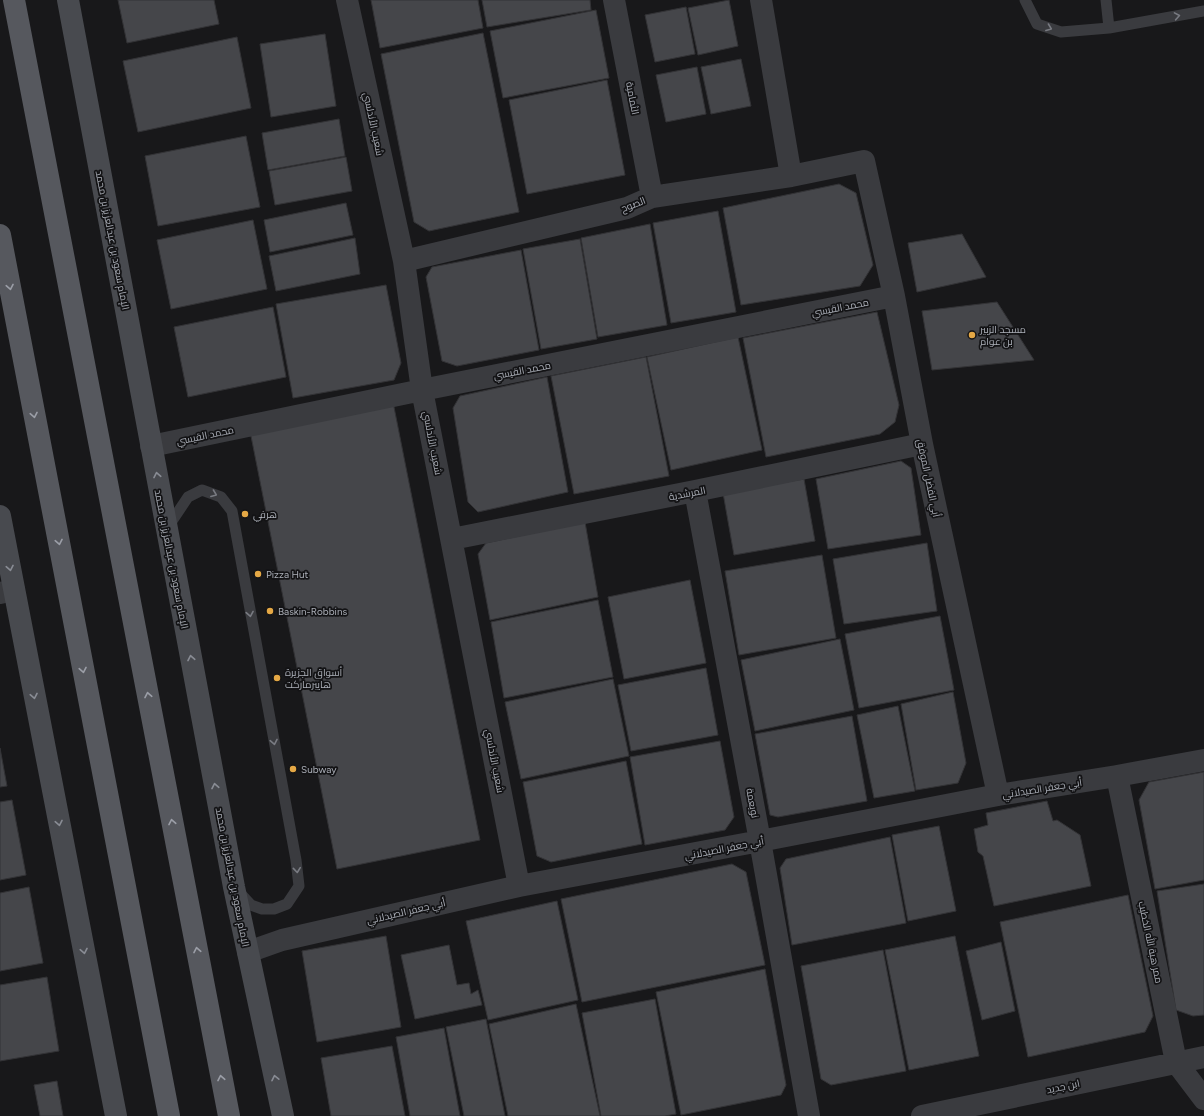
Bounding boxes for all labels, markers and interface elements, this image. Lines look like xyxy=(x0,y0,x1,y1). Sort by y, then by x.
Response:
one-way arrow xyxy=(1174,12,1180,21)
one-way arrow xyxy=(1045,24,1052,32)
street label: الثمامية xyxy=(623,81,642,116)
street label: شعيب الأندلسي xyxy=(359,91,387,157)
street label: الإمام سعود بن عبدالعزيز بن محمد xyxy=(92,169,132,311)
street label: الصوح xyxy=(619,194,647,215)
one-way arrow xyxy=(5,284,14,290)
street label: محمد القيسي xyxy=(810,296,870,320)
place label: مسجد الزبير بن عوام xyxy=(979,323,1026,349)
marker: مسجد الزبير بن عوام xyxy=(967,330,977,340)
street label: محمد القيسي xyxy=(492,359,552,383)
street label: شعيب الأندلسي xyxy=(419,410,445,476)
one-way arrow xyxy=(30,412,38,418)
street label: محمد القيسي xyxy=(175,423,235,449)
street label: أبي الفضل الموفق xyxy=(913,438,943,519)
one-way arrow xyxy=(153,472,161,479)
street label: المرشدية xyxy=(668,484,707,503)
street label: الإمام سعود بن عبدالعزيز بن محمد xyxy=(151,488,191,630)
one-way arrow xyxy=(211,490,218,498)
place label: هرفي xyxy=(253,508,277,522)
marker: هرفي xyxy=(240,509,250,519)
one-way arrow xyxy=(54,539,63,546)
one-way arrow xyxy=(5,565,13,571)
place label: Pizza Hut xyxy=(266,568,309,581)
marker: Pizza Hut xyxy=(253,569,263,579)
place label: Baskin-Robbins xyxy=(278,605,347,618)
marker: Baskin-Robbins xyxy=(265,606,275,616)
one-way arrow xyxy=(245,611,254,618)
one-way arrow xyxy=(187,655,196,661)
place label: أسواق الجزيرة هايبرماركت xyxy=(285,666,343,691)
one-way arrow xyxy=(79,667,87,673)
marker: أسواق الجزيرة هايبرماركت xyxy=(272,673,282,683)
one-way arrow xyxy=(144,692,152,698)
one-way arrow xyxy=(30,693,38,699)
street label: شعيب الأندلسي xyxy=(481,728,507,794)
one-way arrow xyxy=(269,739,277,745)
place label: Subway xyxy=(301,763,337,776)
marker: Subway xyxy=(288,764,298,774)
street label: أبي جعفر الصيدلاني xyxy=(1001,776,1083,802)
one-way arrow xyxy=(211,783,220,789)
street label: نويعمة xyxy=(743,787,762,819)
street label: الإمام سعود بن عبدالعزيز بن محمد xyxy=(212,806,252,948)
one-way arrow xyxy=(169,819,177,825)
one-way arrow xyxy=(55,820,63,827)
street label: أبي جعفر الصيدلاني xyxy=(683,834,765,864)
one-way arrow xyxy=(292,867,301,873)
street label: أبي جعفر الصيدلاني xyxy=(365,896,447,928)
street label: ممر هبة الله الخطيب xyxy=(1135,900,1167,984)
one-way arrow xyxy=(193,947,201,953)
one-way arrow xyxy=(79,948,88,954)
one-way arrow xyxy=(218,1075,226,1081)
one-way arrow xyxy=(272,1075,280,1081)
street label: ابن جديد xyxy=(1045,1077,1081,1096)

